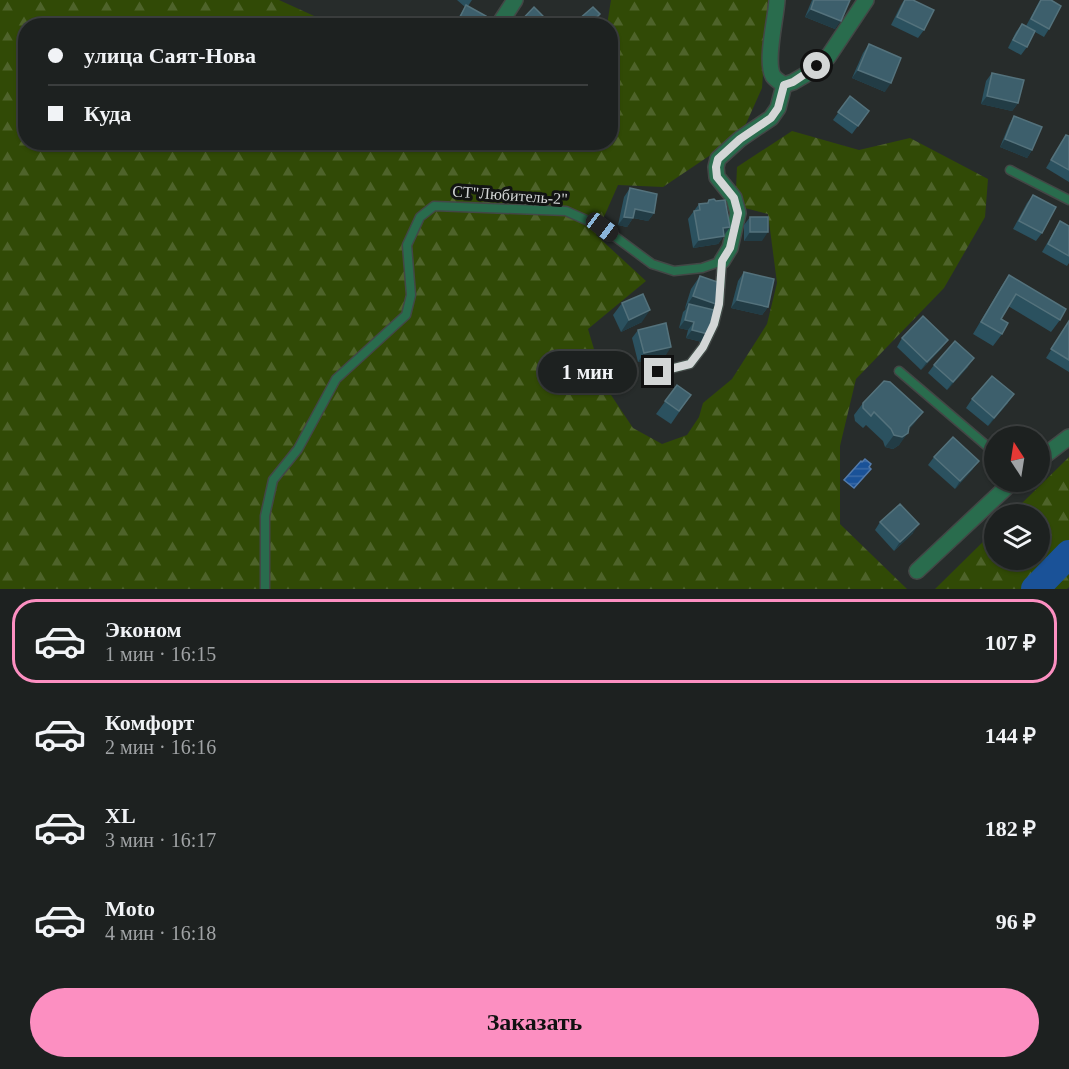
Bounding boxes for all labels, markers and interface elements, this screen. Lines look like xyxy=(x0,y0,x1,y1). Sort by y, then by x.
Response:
text: улица Саят-Нова xyxy=(84,43,256,68)
route start xyxy=(803,52,830,79)
text: Куда xyxy=(84,101,131,126)
street label: СТ"Любитель-2" xyxy=(452,182,568,208)
car xyxy=(582,209,622,245)
callout: 1 мин xyxy=(538,351,637,393)
route end xyxy=(644,358,671,385)
text: 1 мин xyxy=(562,361,613,383)
north arrow xyxy=(984,426,1050,492)
map controls xyxy=(984,426,1050,570)
button: layers xyxy=(984,504,1050,570)
icon: car xyxy=(33,614,87,668)
text: Эконом xyxy=(105,617,182,642)
text: 107 ₽ xyxy=(985,630,1036,655)
text: 1 мин · 16:15 xyxy=(105,643,216,665)
icon: car xyxy=(33,707,87,761)
text: Комфорт xyxy=(105,710,194,735)
text: 144 ₽ xyxy=(985,723,1036,748)
text: 2 мин · 16:16 xyxy=(105,736,216,758)
icon: car xyxy=(33,800,87,854)
text: XL xyxy=(105,803,136,828)
text: 182 ₽ xyxy=(985,816,1036,841)
text: 3 мин · 16:17 xyxy=(105,829,216,851)
icon: car xyxy=(33,893,87,947)
text: Moto xyxy=(105,896,155,921)
text: 96 ₽ xyxy=(996,909,1036,934)
text: 4 мин · 16:18 xyxy=(105,922,216,944)
button: Заказать xyxy=(30,988,1039,1057)

